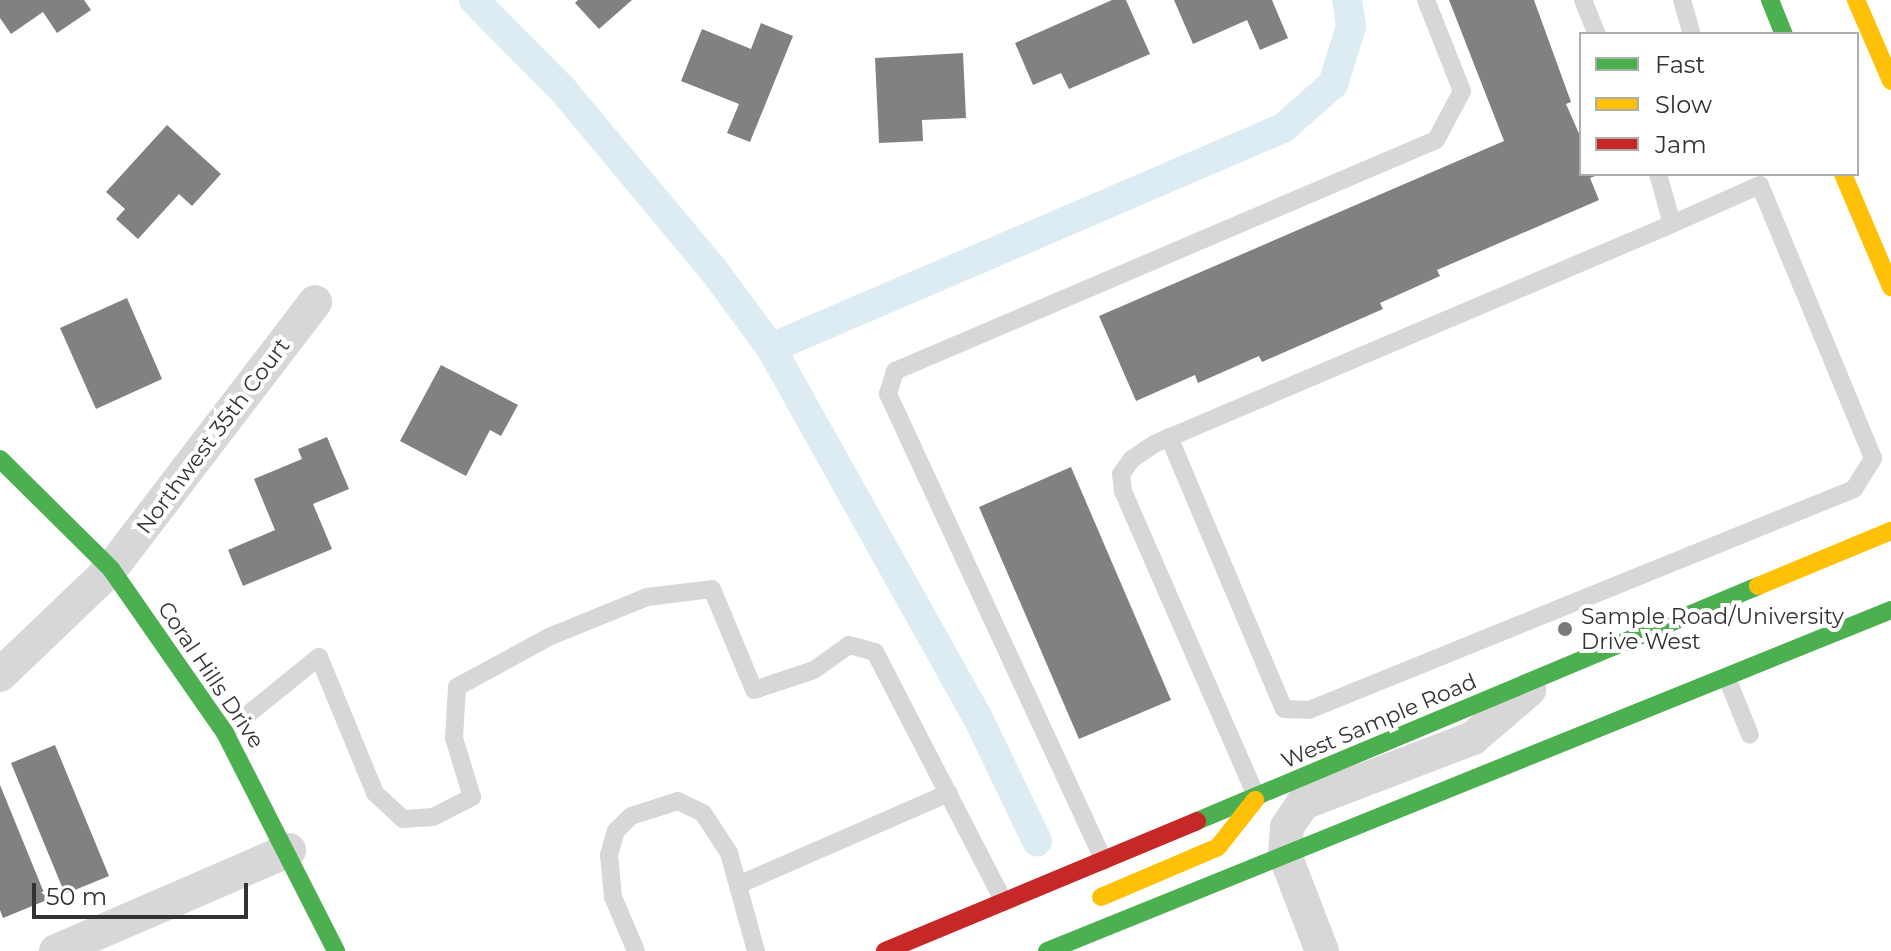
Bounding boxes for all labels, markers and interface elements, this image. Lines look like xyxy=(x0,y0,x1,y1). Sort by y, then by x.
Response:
legend xyxy=(1579,32,1859,176)
text: Fast xyxy=(1655,50,1705,79)
text: Slow xyxy=(1655,90,1712,119)
text: Jam xyxy=(1655,130,1707,159)
street label: Northwest 35th Court xyxy=(131,333,295,539)
street label: Coral Hills Drive xyxy=(152,597,270,753)
place label: Sample Road/University Drive West xyxy=(1581,603,1844,654)
marker: Sample Road/University Drive West xyxy=(1556,620,1574,638)
street label: West Sample Road xyxy=(1278,668,1480,774)
scale bar xyxy=(36,867,252,917)
text: 50 m xyxy=(46,882,107,911)

